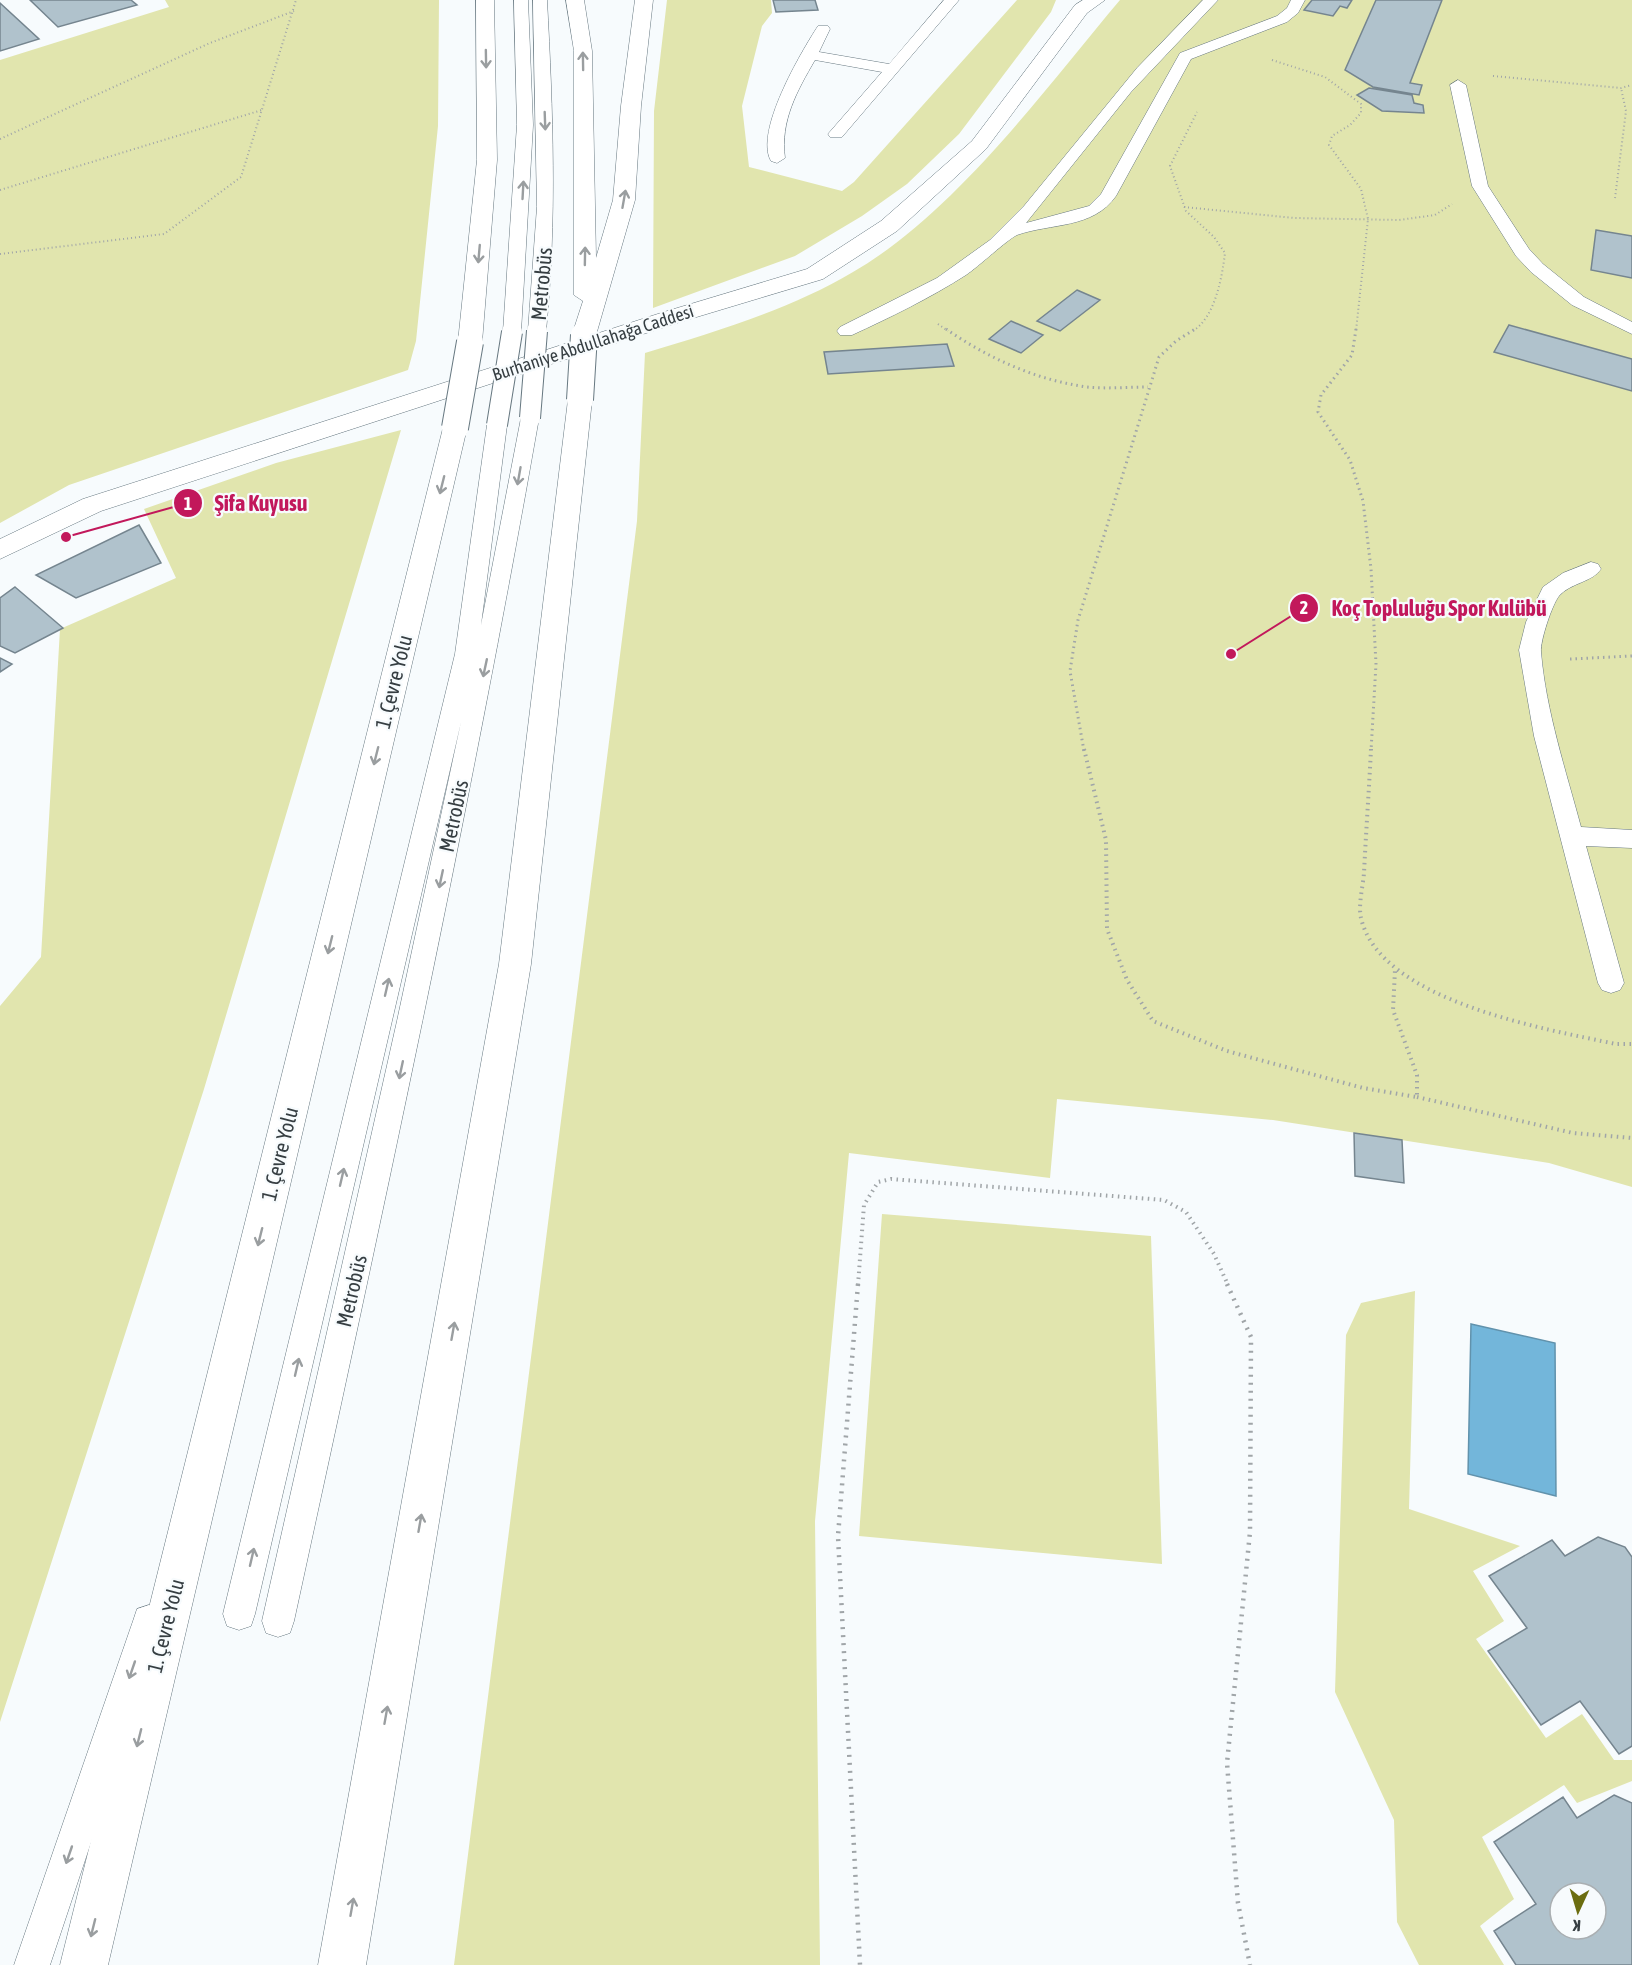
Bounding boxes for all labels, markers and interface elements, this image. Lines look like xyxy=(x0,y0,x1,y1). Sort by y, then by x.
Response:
one-way arrow xyxy=(480,48,491,68)
one-way arrow xyxy=(577,51,589,71)
one-way arrow xyxy=(539,111,551,131)
one-way arrow xyxy=(517,180,528,200)
one-way arrow xyxy=(618,189,629,209)
one-way arrow xyxy=(473,243,484,263)
street label: Metrobüs xyxy=(526,246,556,321)
one-way arrow xyxy=(579,246,591,266)
street label: Burhaniye Abdullahağa Caddesi xyxy=(490,300,696,385)
one-way arrow xyxy=(513,465,524,485)
one-way arrow xyxy=(435,475,447,494)
callout: Şifa Kuyusu xyxy=(173,483,320,523)
text: Şifa Kuyusu xyxy=(215,490,307,516)
text: 1 xyxy=(184,493,192,514)
callout: Koç Topluluğu Spor Kulübü xyxy=(1289,588,1558,628)
text: Koç Topluluğu Spor Kulübü xyxy=(1331,595,1547,621)
text: 2 xyxy=(1300,597,1308,618)
street label: 1. Çevre Yolu xyxy=(370,632,416,731)
one-way arrow xyxy=(479,657,490,677)
one-way arrow xyxy=(370,746,382,765)
street label: Metrobüs xyxy=(434,777,472,854)
one-way arrow xyxy=(435,869,446,888)
one-way arrow xyxy=(324,936,336,955)
one-way arrow xyxy=(382,978,394,997)
one-way arrow xyxy=(395,1060,406,1079)
street label: 1. Çevre Yolu xyxy=(256,1104,302,1203)
one-way arrow xyxy=(337,1168,349,1187)
one-way arrow xyxy=(253,1227,265,1246)
street label: Metrobüs xyxy=(331,1252,371,1329)
one-way arrow xyxy=(448,1322,459,1341)
one-way arrow xyxy=(292,1358,304,1377)
one-way arrow xyxy=(415,1514,426,1534)
one-way arrow xyxy=(247,1547,258,1567)
street label: 1. Çevre Yolu xyxy=(142,1576,188,1675)
one-way arrow xyxy=(125,1661,136,1679)
one-way arrow xyxy=(381,1706,392,1726)
one-way arrow xyxy=(133,1728,144,1747)
one-way arrow xyxy=(63,1845,74,1864)
north arrow xyxy=(1548,1881,1608,1941)
one-way arrow xyxy=(347,1898,358,1918)
text: K xyxy=(1572,1917,1581,1935)
one-way arrow xyxy=(87,1918,99,1937)

